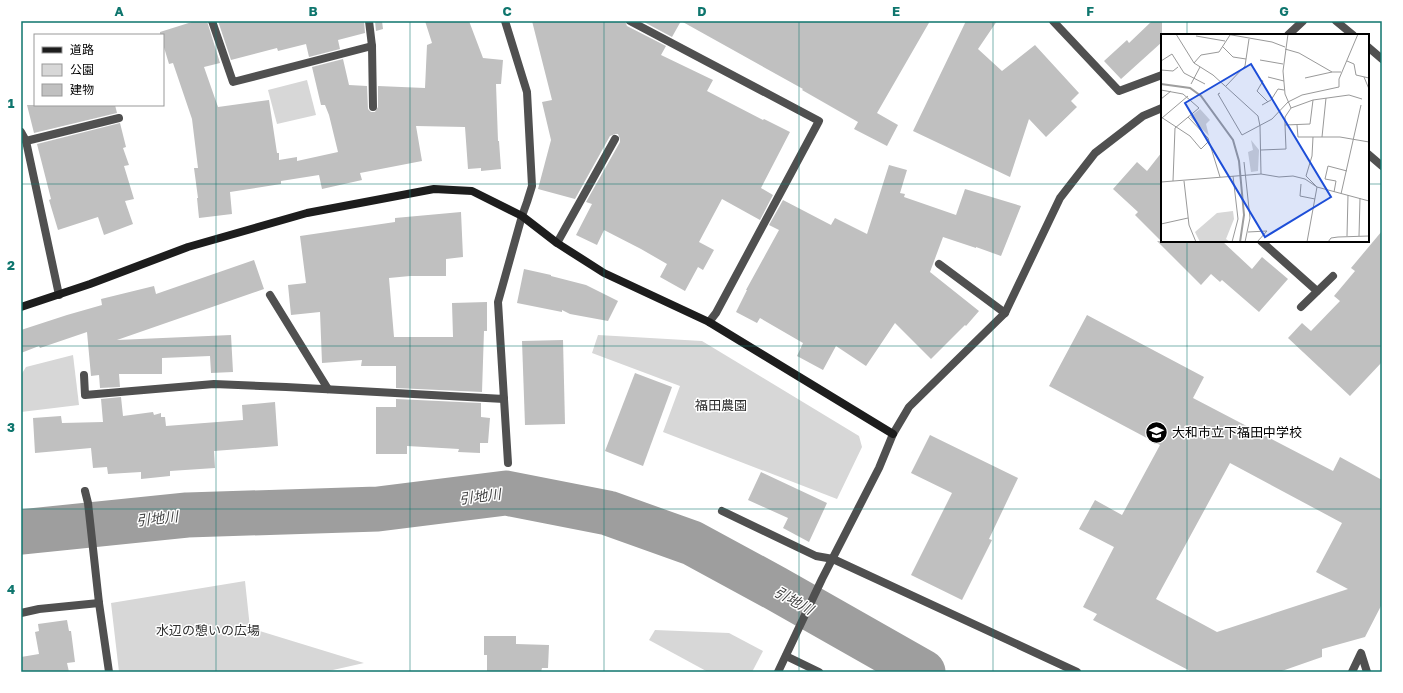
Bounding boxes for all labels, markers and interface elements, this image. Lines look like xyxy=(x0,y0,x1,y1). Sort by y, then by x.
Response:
text: A xyxy=(114,3,124,19)
text: B xyxy=(308,3,318,19)
text: C xyxy=(502,3,512,19)
text: D xyxy=(697,3,707,19)
text: E xyxy=(892,3,900,19)
text: F xyxy=(1086,3,1094,19)
text: G xyxy=(1279,3,1289,19)
legend xyxy=(34,34,164,106)
inset map xyxy=(1161,34,1369,242)
text: 道路 xyxy=(70,42,94,57)
text: 公園 xyxy=(70,62,94,77)
text: 建物 xyxy=(70,82,94,97)
text: 1 xyxy=(8,95,15,111)
text: 2 xyxy=(7,257,15,273)
park label: 福田農園 xyxy=(695,397,747,413)
text: 3 xyxy=(7,419,15,435)
school or university icon: 大和市立下福田中学校 xyxy=(1143,419,1169,445)
place label: 大和市立下福田中学校 xyxy=(1172,424,1302,440)
water label: 引地川 xyxy=(458,485,504,507)
water label: 引地川 xyxy=(135,507,181,529)
text: 4 xyxy=(7,581,15,597)
water label: 引地川 xyxy=(772,582,818,619)
park label: 水辺の憩いの広場 xyxy=(156,622,260,638)

